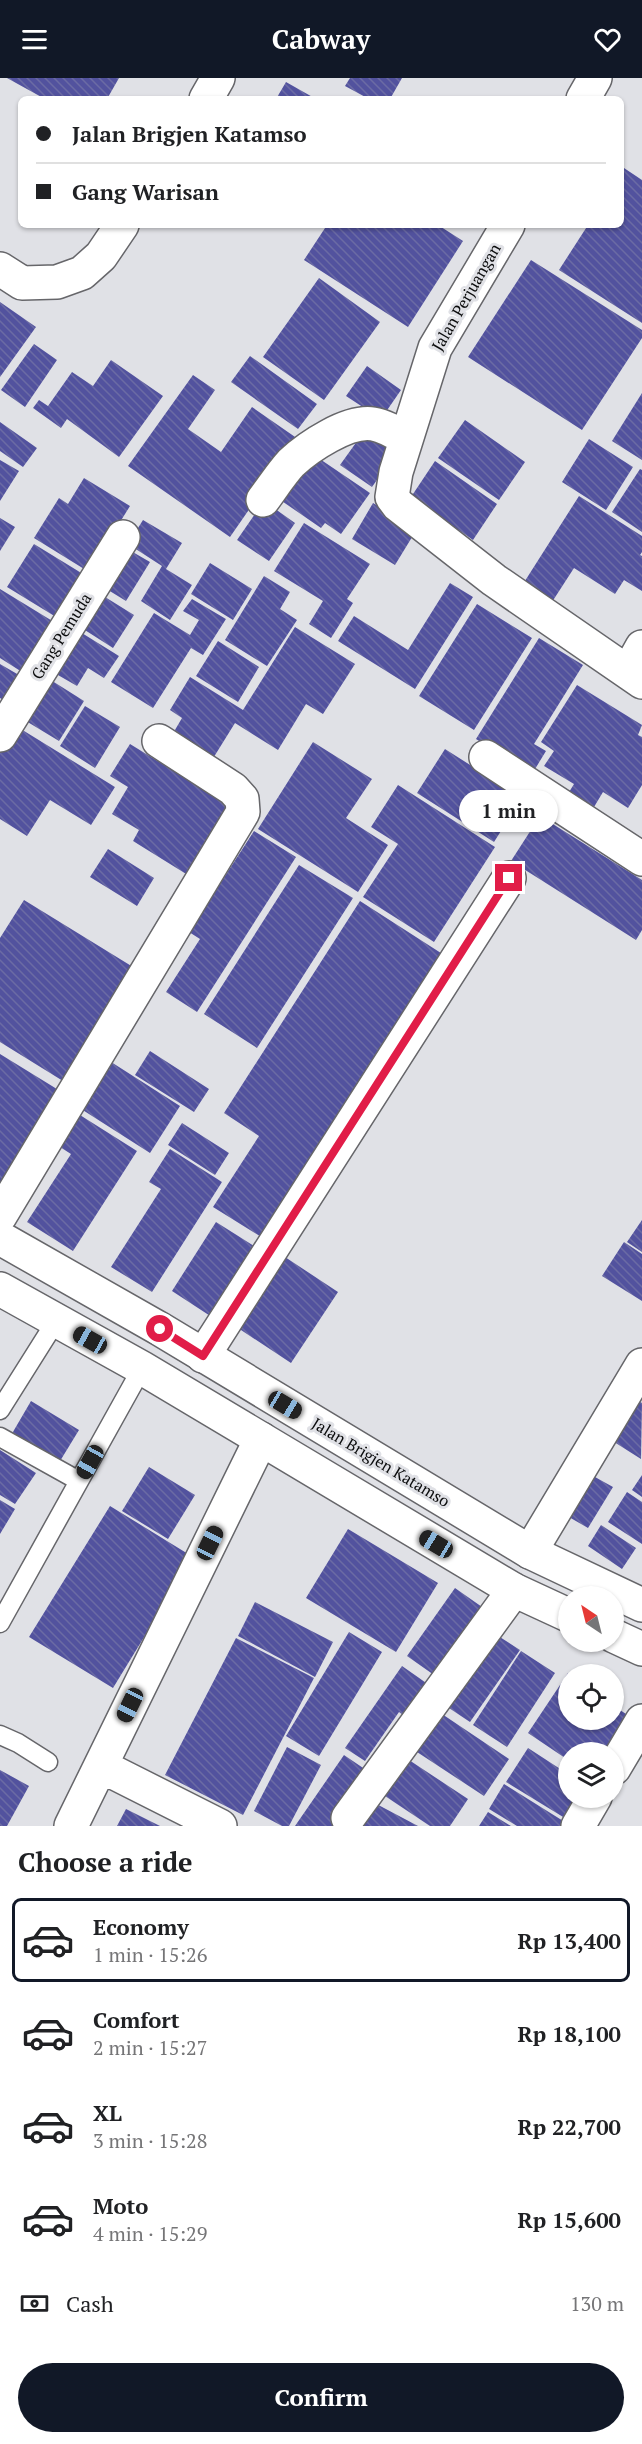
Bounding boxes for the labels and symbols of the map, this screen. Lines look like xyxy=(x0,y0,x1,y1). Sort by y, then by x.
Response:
street label: Jalan Perjuangan xyxy=(426,239,506,355)
street label: Gang Pemuda xyxy=(26,589,96,683)
callout: 1 min xyxy=(460,791,558,833)
route end xyxy=(495,864,522,891)
route start xyxy=(146,1315,173,1342)
car xyxy=(70,1323,110,1357)
car xyxy=(265,1388,305,1422)
street label: Jalan Brigjen Katamso xyxy=(308,1412,454,1512)
car xyxy=(73,1442,107,1482)
car xyxy=(194,1523,226,1563)
car xyxy=(416,1527,456,1561)
north arrow xyxy=(558,1586,624,1652)
car xyxy=(114,1685,146,1725)

